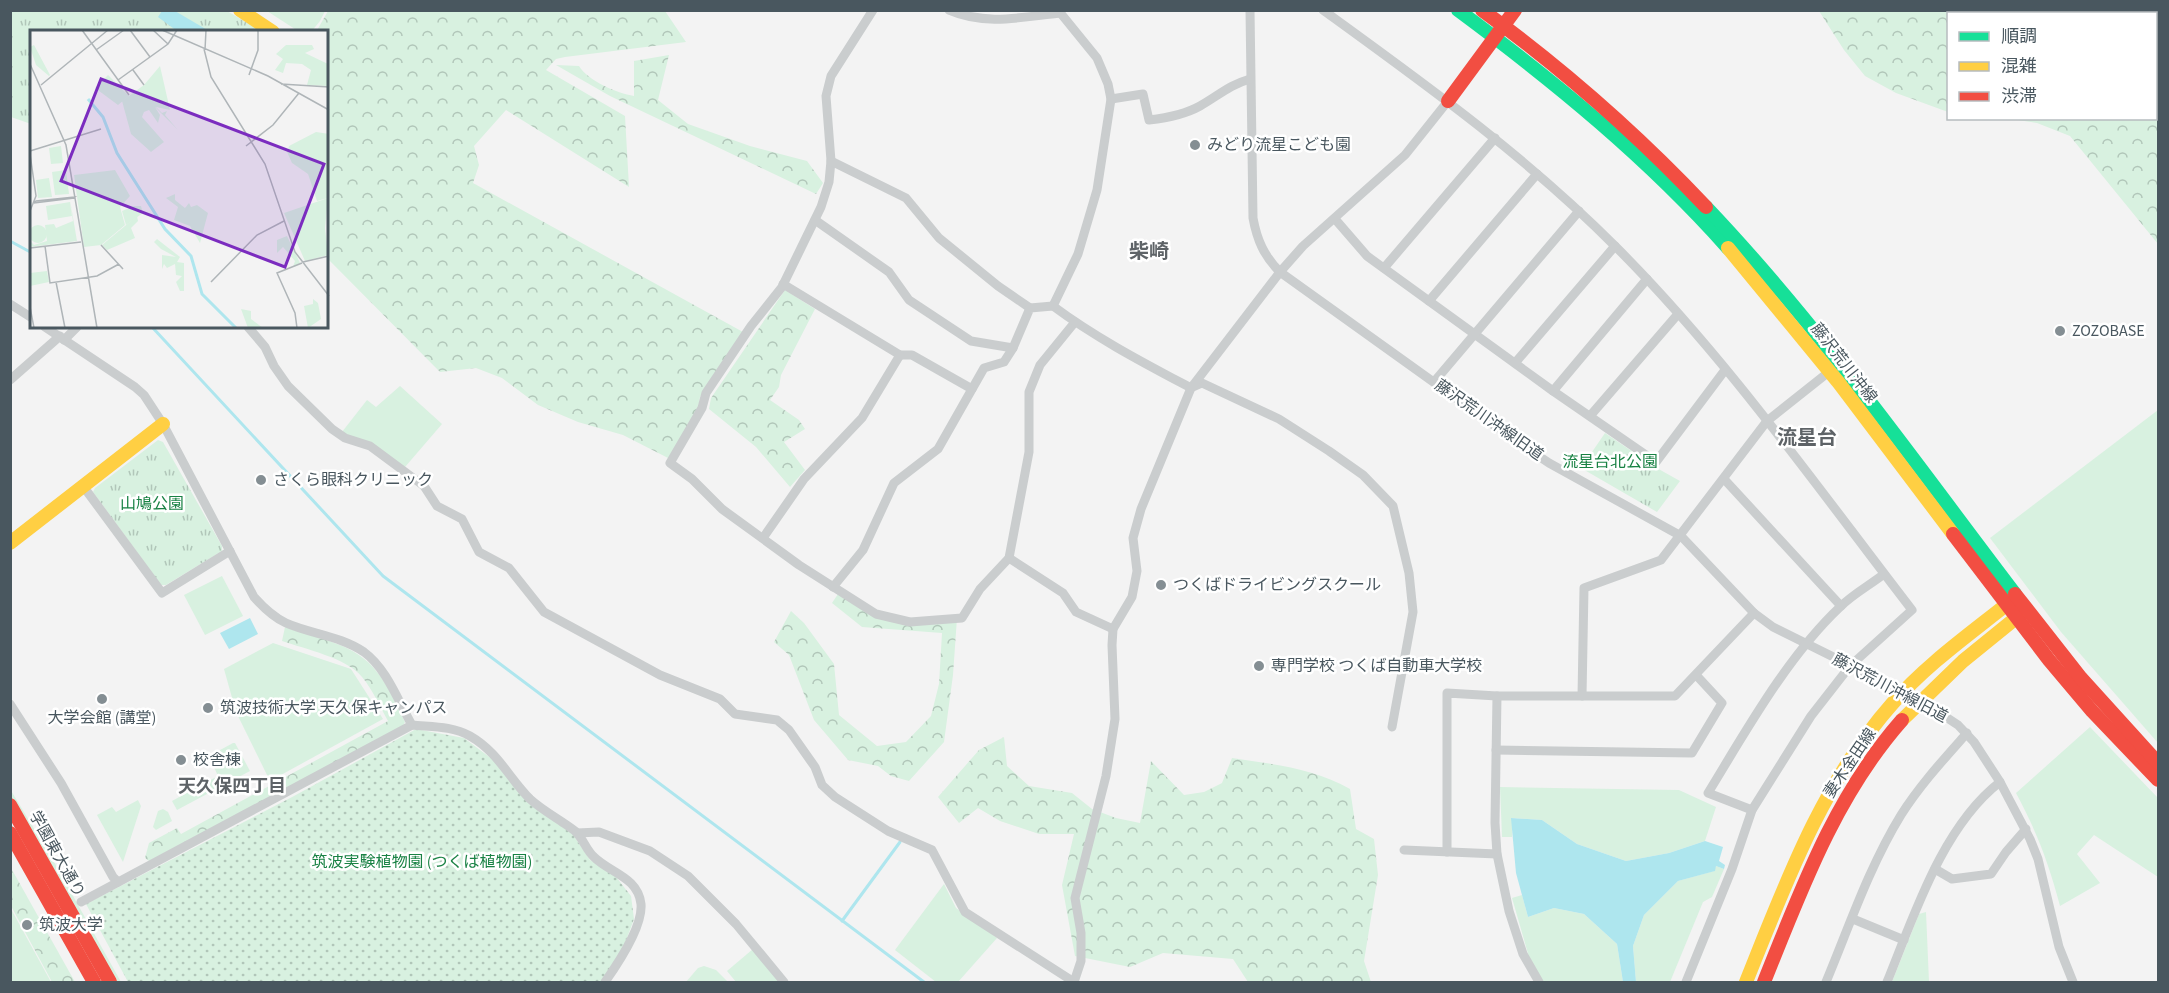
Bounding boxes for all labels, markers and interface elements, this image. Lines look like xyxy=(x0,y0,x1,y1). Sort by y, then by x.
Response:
legend xyxy=(1947,12,2157,120)
text: 順調 xyxy=(2001,24,2037,49)
inset map xyxy=(30,30,328,328)
text: 混雑 xyxy=(2001,54,2037,79)
text: 渋滞 xyxy=(2001,84,2037,109)
place label: みどり流星こども園 xyxy=(1207,134,1351,156)
marker: みどり流星こども園 xyxy=(1188,138,1202,152)
district label: 柴崎 xyxy=(1129,238,1169,266)
street label: 藤沢荒川沖線 xyxy=(1806,318,1882,408)
place label: ZOZOBASE xyxy=(2072,320,2145,342)
marker: ZOZOBASE xyxy=(2053,324,2067,338)
street label: 藤沢荒川沖線旧道 xyxy=(1430,374,1548,466)
district label: 流星台 xyxy=(1777,424,1837,452)
park label: 流星台北公園 xyxy=(1562,451,1658,473)
place label: さくら眼科クリニック xyxy=(273,469,433,491)
marker: さくら眼科クリニック xyxy=(254,473,268,487)
park label: 山鳩公園 xyxy=(120,493,184,515)
place label: つくばドライビングスクール xyxy=(1173,574,1381,596)
marker: つくばドライビングスクール xyxy=(1154,578,1168,592)
street label: 藤沢荒川沖線旧道 xyxy=(1828,648,1952,728)
place label: 専門学校 つくば自動車大学校 xyxy=(1271,655,1482,677)
marker: 専門学校 つくば自動車大学校 xyxy=(1252,659,1266,673)
marker: 大学会館 (講堂) xyxy=(95,692,109,706)
place label: 筑波技術大学 天久保キャンパス xyxy=(220,697,447,719)
marker: 筑波技術大学 天久保キャンパス xyxy=(201,701,215,715)
place label: 大学会館 (講堂) xyxy=(48,707,156,729)
street label: 妻木金田線 xyxy=(1819,724,1881,802)
place label: 校舎棟 xyxy=(193,749,241,771)
marker: 校舎棟 xyxy=(174,753,188,767)
district label: 天久保四丁目 xyxy=(178,774,286,799)
street label: 学園東大通り xyxy=(24,807,90,901)
park label: 筑波実験植物園 (つくば植物園) xyxy=(312,851,532,873)
place label: 筑波大学 xyxy=(39,914,103,936)
marker: 筑波大学 xyxy=(20,918,34,932)

